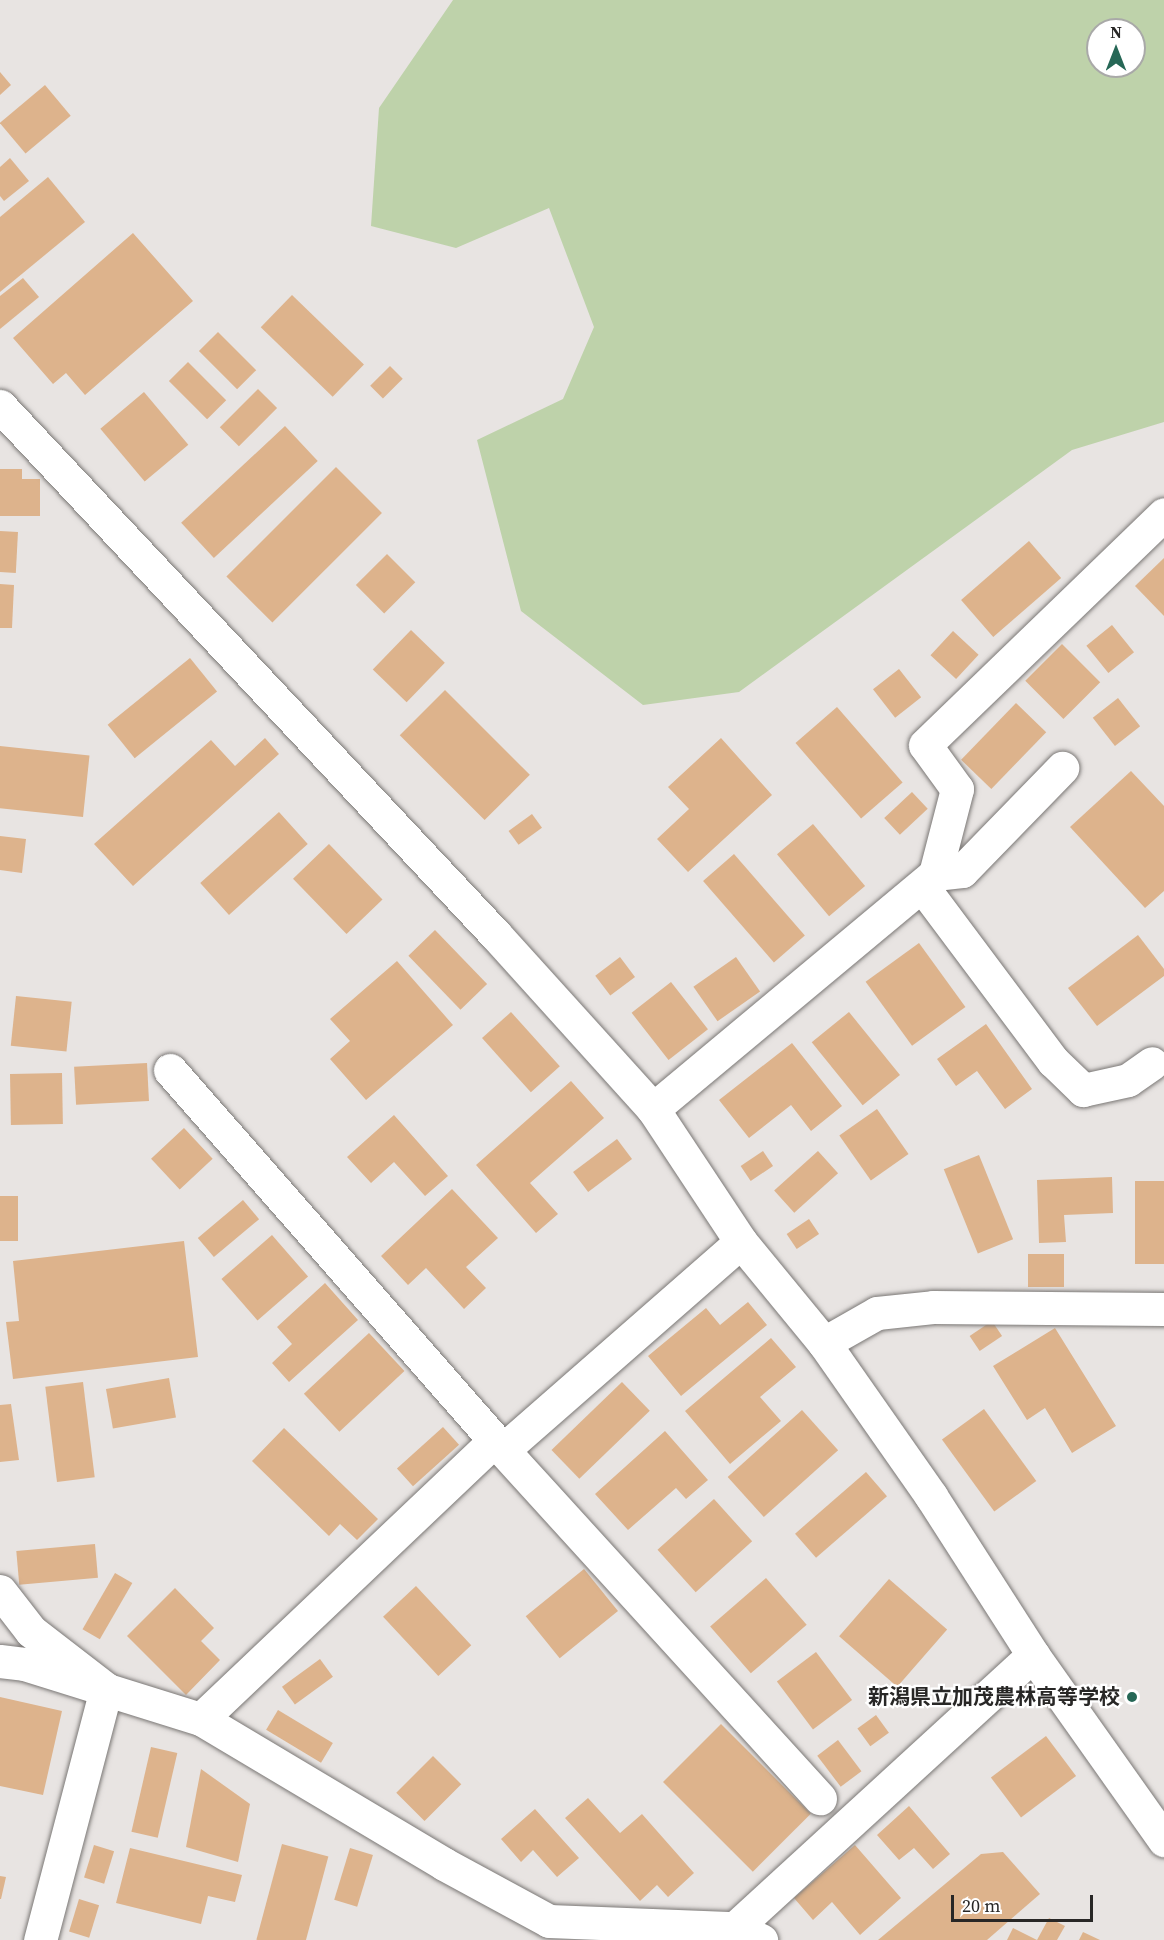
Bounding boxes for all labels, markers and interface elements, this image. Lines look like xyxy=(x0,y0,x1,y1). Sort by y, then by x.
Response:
north arrow xyxy=(1086,18,1146,78)
text: N xyxy=(1110,21,1122,43)
place label: 新潟県立加茂農林高等学校 xyxy=(868,1684,1120,1710)
marker: 新潟県立加茂農林高等学校 xyxy=(1125,1690,1139,1704)
scale bar xyxy=(954,1883,1096,1921)
text: 20 m xyxy=(962,1893,1000,1918)

